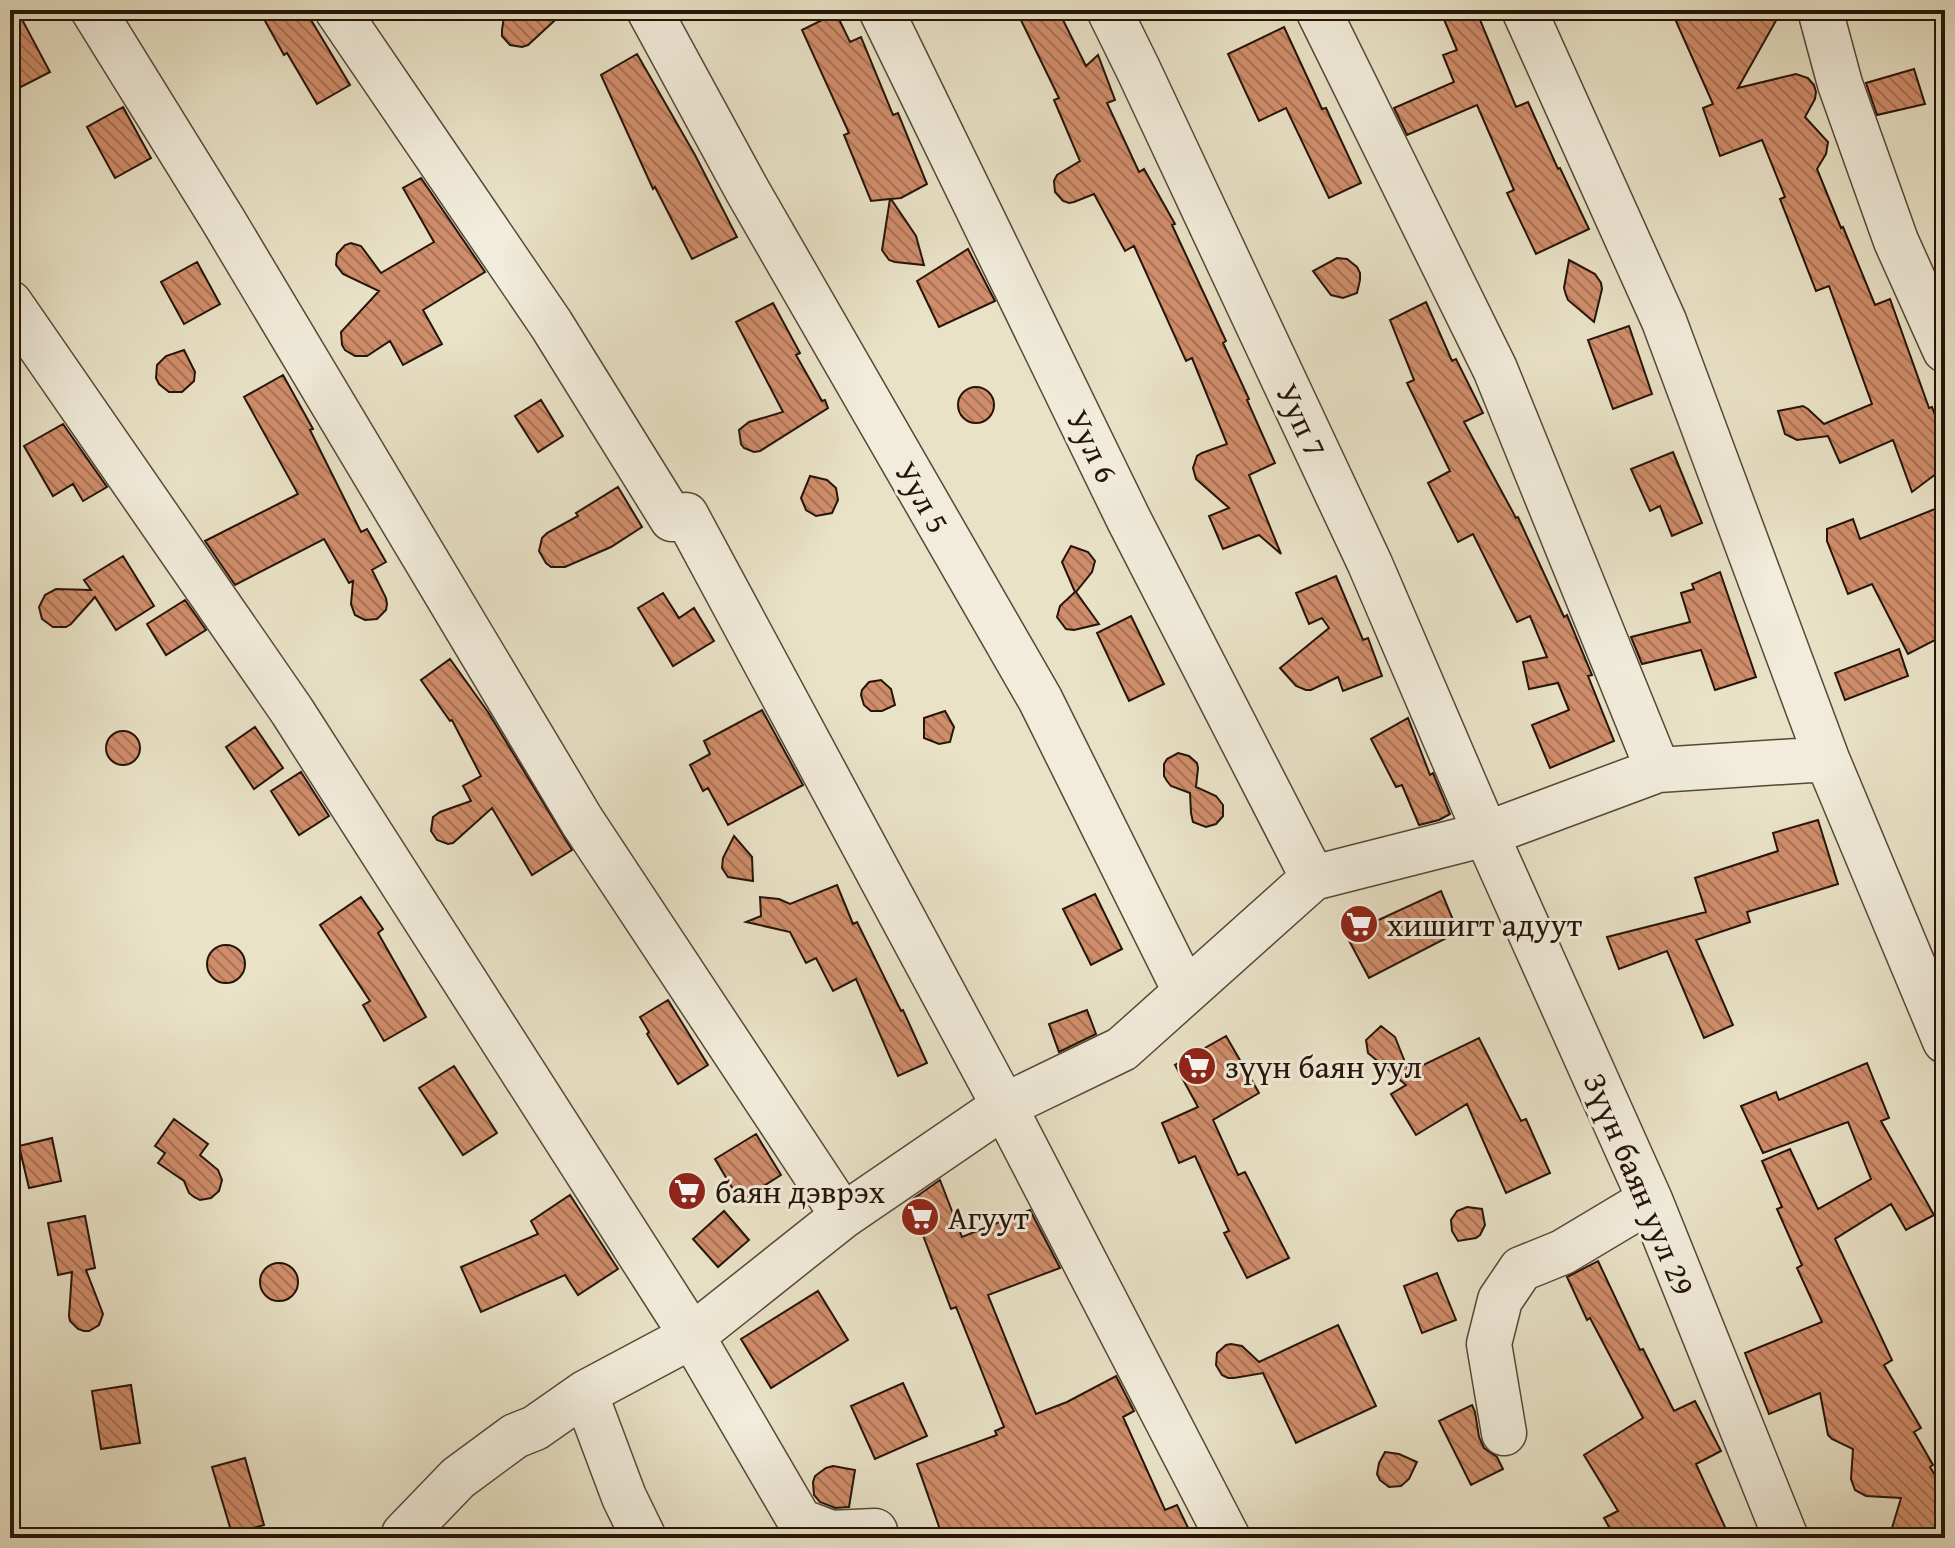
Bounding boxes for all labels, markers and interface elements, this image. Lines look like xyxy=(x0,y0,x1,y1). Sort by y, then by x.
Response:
street label: Ууп 7 xyxy=(1265,375,1339,465)
street label: Уул 6 xyxy=(1055,402,1131,490)
street label: Уул 5 xyxy=(884,452,962,542)
place label: хишигт адуут xyxy=(1387,901,1583,948)
supermarket icon: хишигт адуут xyxy=(1338,903,1380,945)
place label: зүүн баян уул xyxy=(1225,1043,1422,1090)
supermarket icon: зүүн баян уул xyxy=(1176,1045,1218,1087)
street label: Зүүн баян уул 29 xyxy=(1572,1066,1708,1302)
place label: баян дэврэх xyxy=(715,1168,886,1215)
supermarket icon: баян дэврэх xyxy=(666,1170,708,1212)
place label: Агуут xyxy=(948,1194,1030,1241)
supermarket icon: Агуут xyxy=(899,1196,941,1238)

